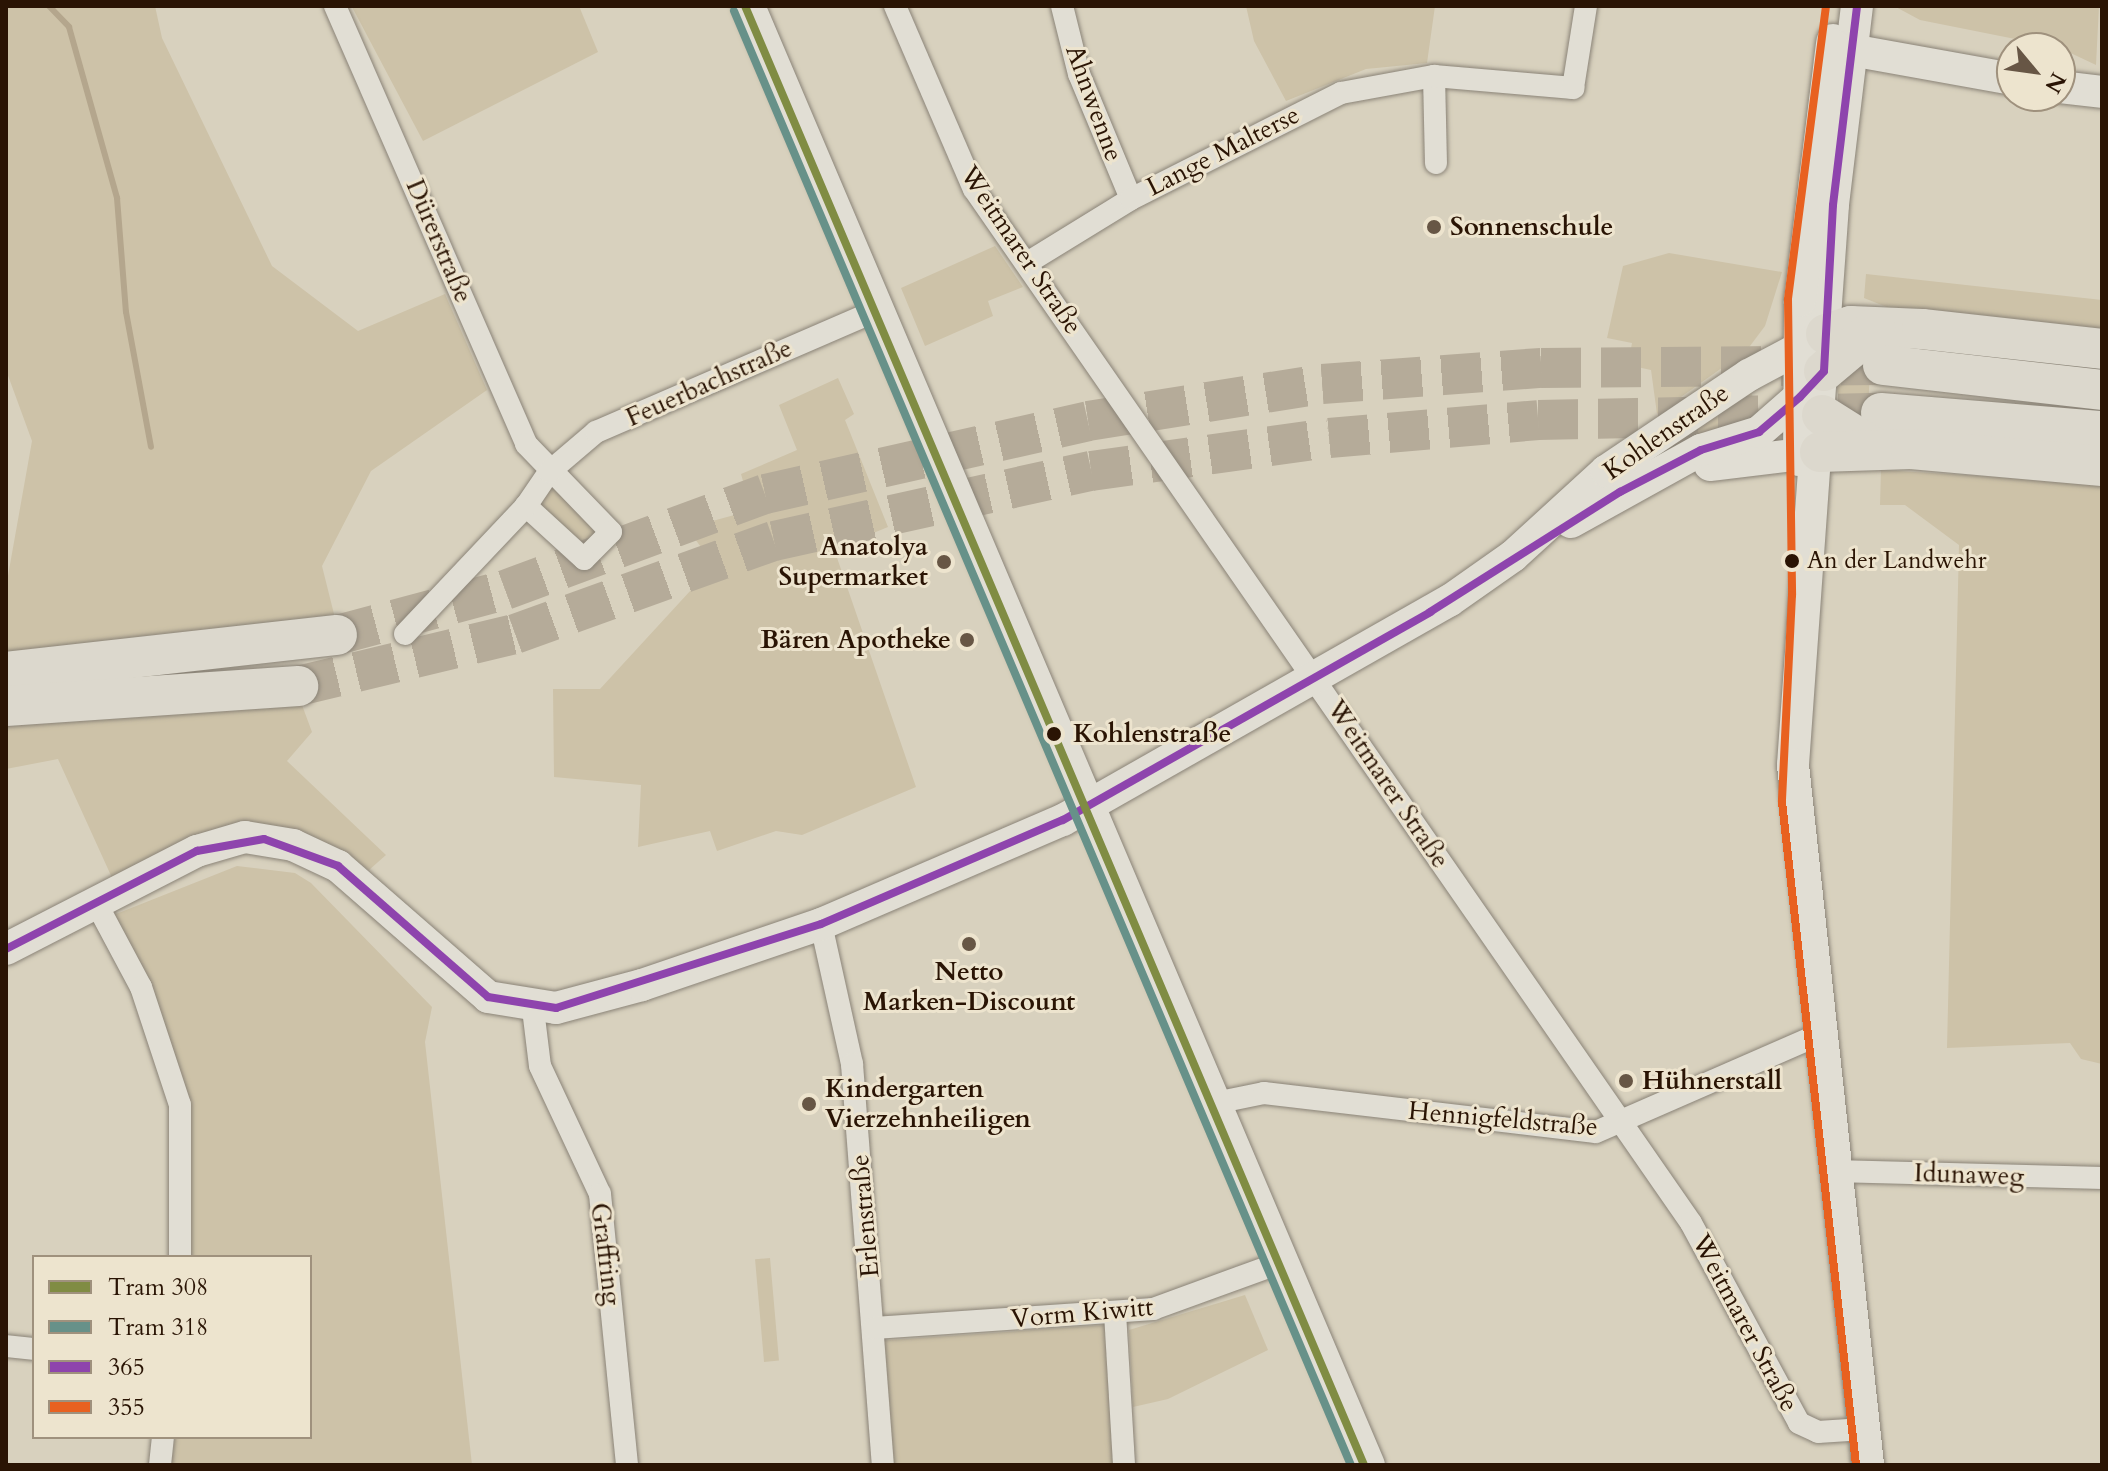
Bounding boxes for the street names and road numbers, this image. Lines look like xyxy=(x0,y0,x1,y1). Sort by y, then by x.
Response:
street label: Ahnwenne xyxy=(1059,41,1129,165)
street label: Lange Malterse xyxy=(1141,99,1305,203)
street label: Weitmarer Straße xyxy=(953,160,1089,340)
street label: Dürerstraße xyxy=(399,175,479,307)
street label: Feuerbachstraße xyxy=(621,332,797,434)
street label: Kohlenstraße xyxy=(1597,377,1735,487)
street label: Weitmarer Straße xyxy=(1320,694,1456,874)
street label: Hennigfeldstraße xyxy=(1407,1095,1599,1143)
street label: Erlenstraße xyxy=(844,1153,886,1279)
street label: Idunaweg xyxy=(1913,1157,2025,1193)
street label: Graffring xyxy=(584,1201,628,1307)
street label: Weitmarer Straße xyxy=(1685,1229,1805,1417)
street label: Vorm Kiwitt xyxy=(1009,1291,1155,1335)

